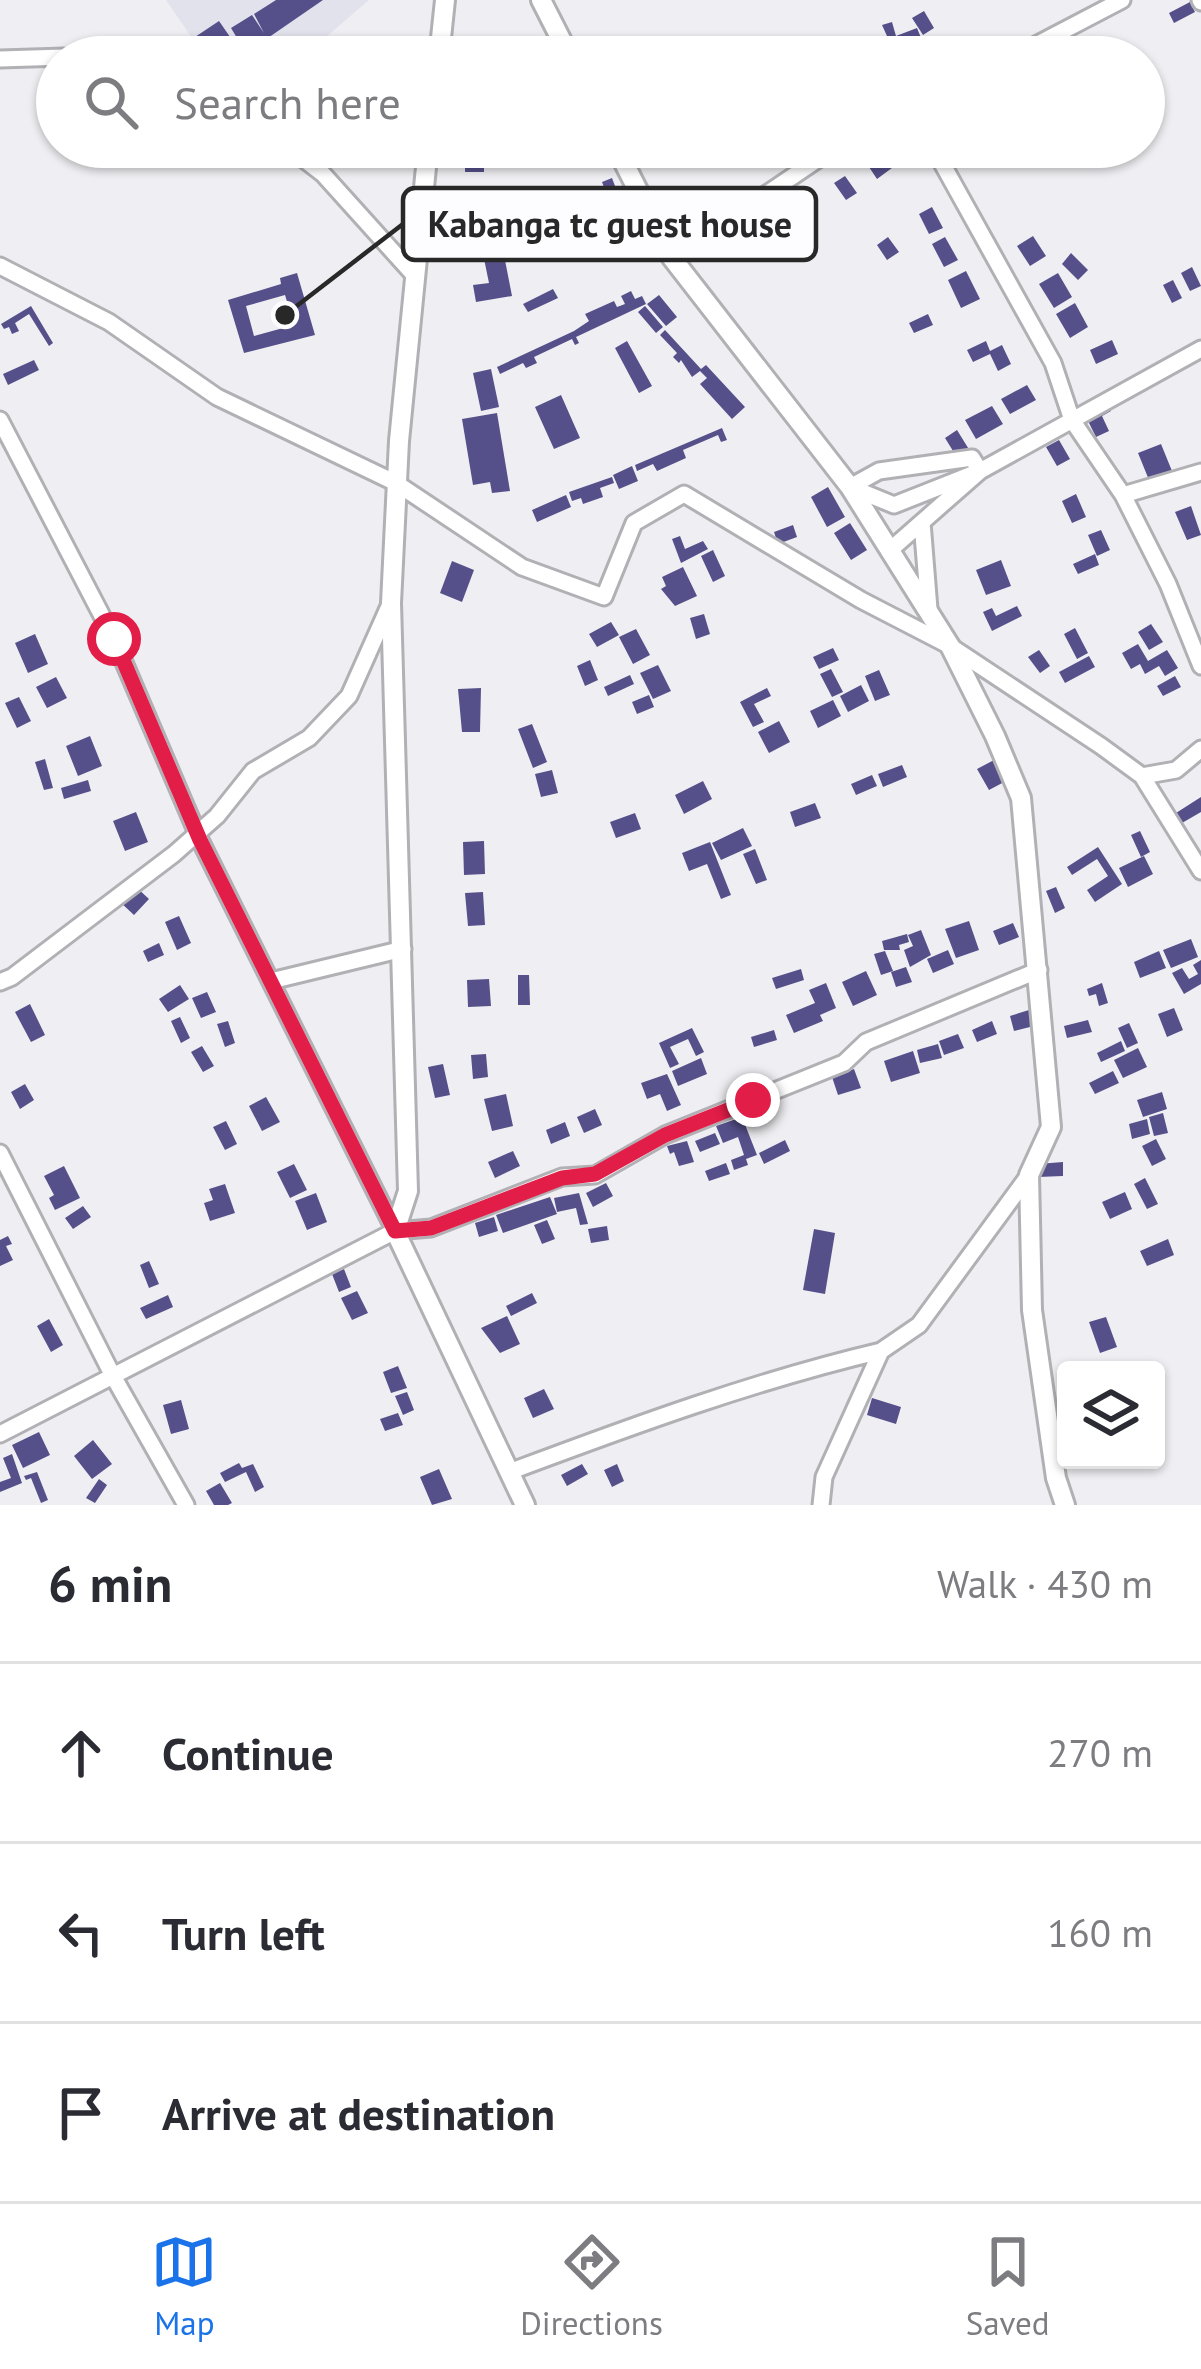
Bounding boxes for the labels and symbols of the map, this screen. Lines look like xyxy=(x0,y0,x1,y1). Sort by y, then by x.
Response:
callout: Kabanga tc guest house xyxy=(403,188,816,260)
text: Kabanga tc guest house xyxy=(428,200,792,247)
route start xyxy=(87,612,141,666)
route end xyxy=(726,1073,780,1127)

